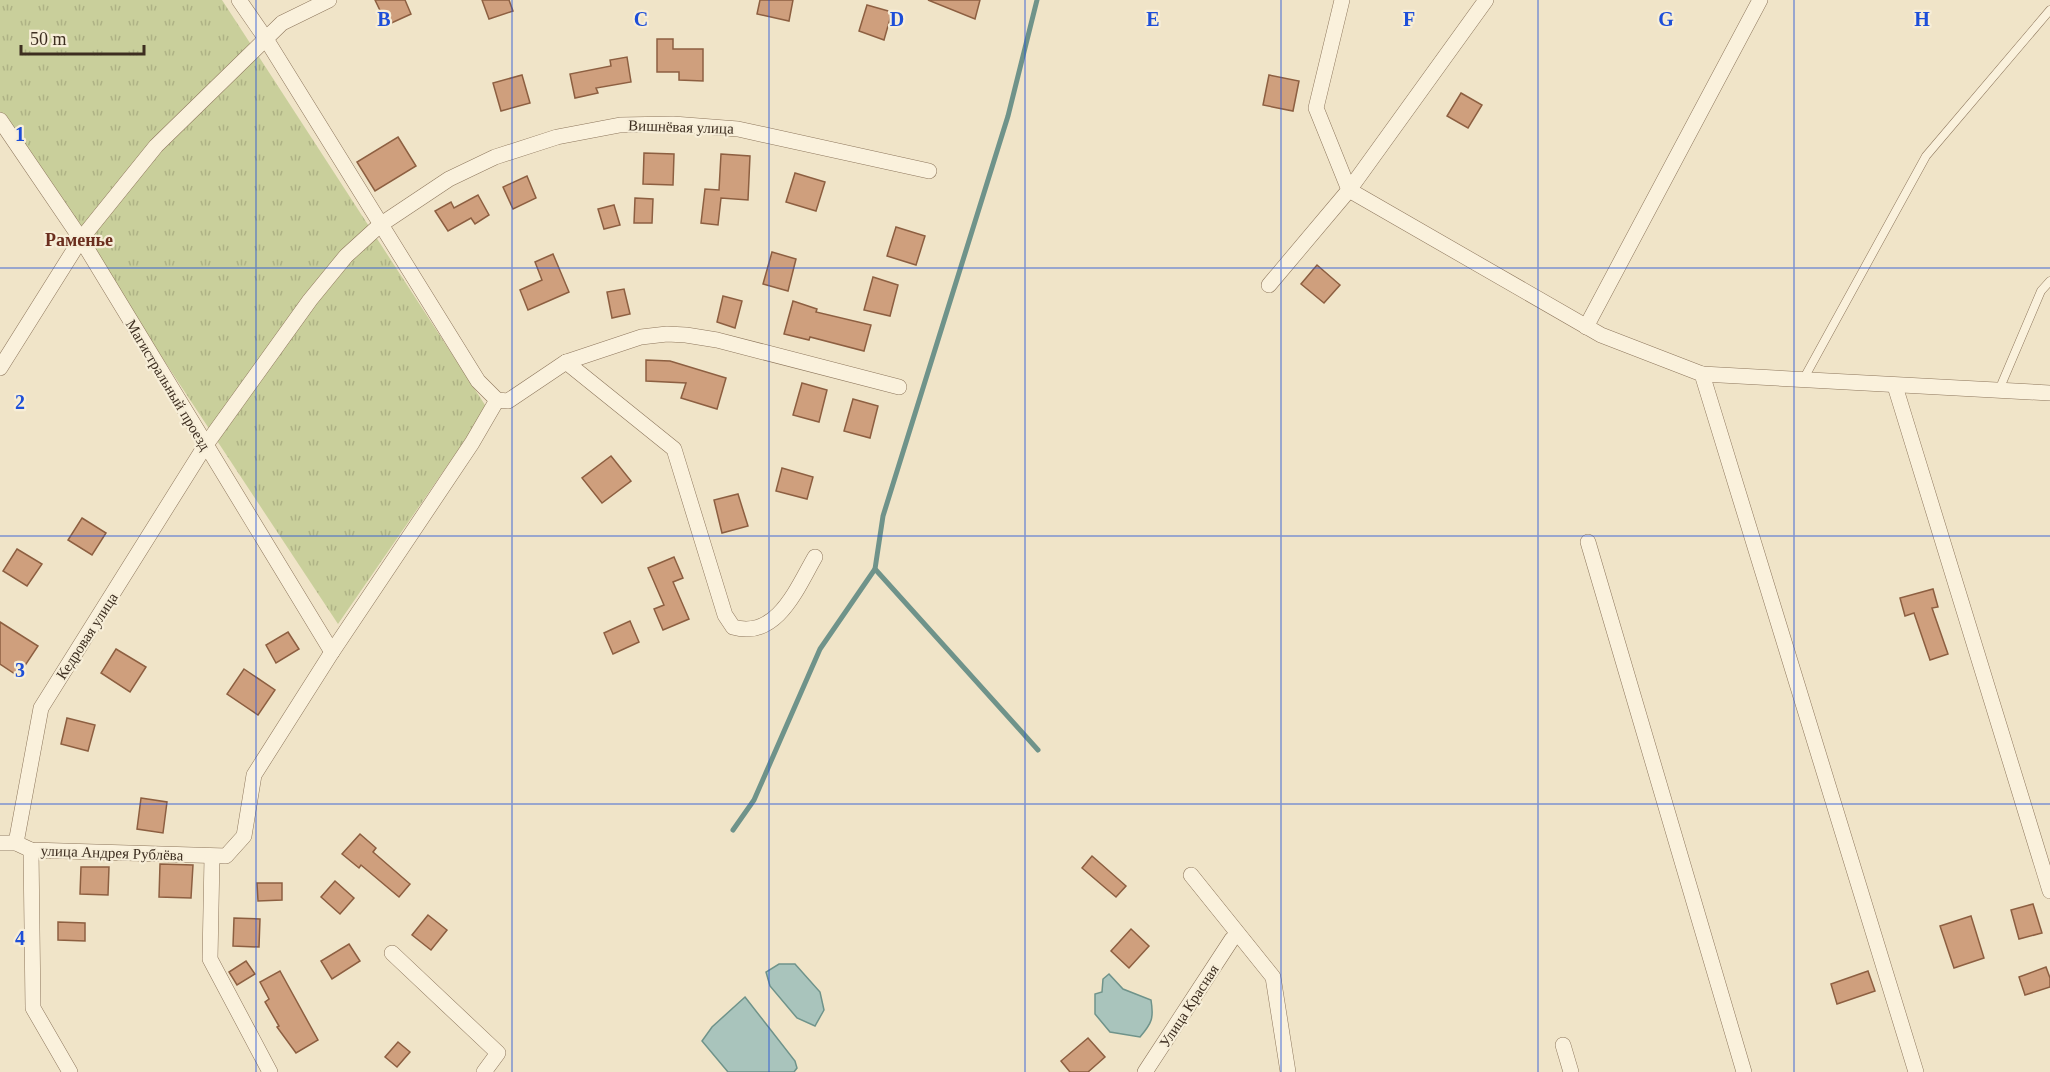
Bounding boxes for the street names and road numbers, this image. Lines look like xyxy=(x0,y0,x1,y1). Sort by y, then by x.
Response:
street label: Вишнёвая улица xyxy=(628,117,734,137)
street label: Магистральный проезд xyxy=(123,317,214,453)
street label: Кедровая улица xyxy=(53,590,121,682)
street label: улица Андрея Рублёва xyxy=(40,843,184,863)
street label: Улица Красная xyxy=(1156,962,1222,1050)

